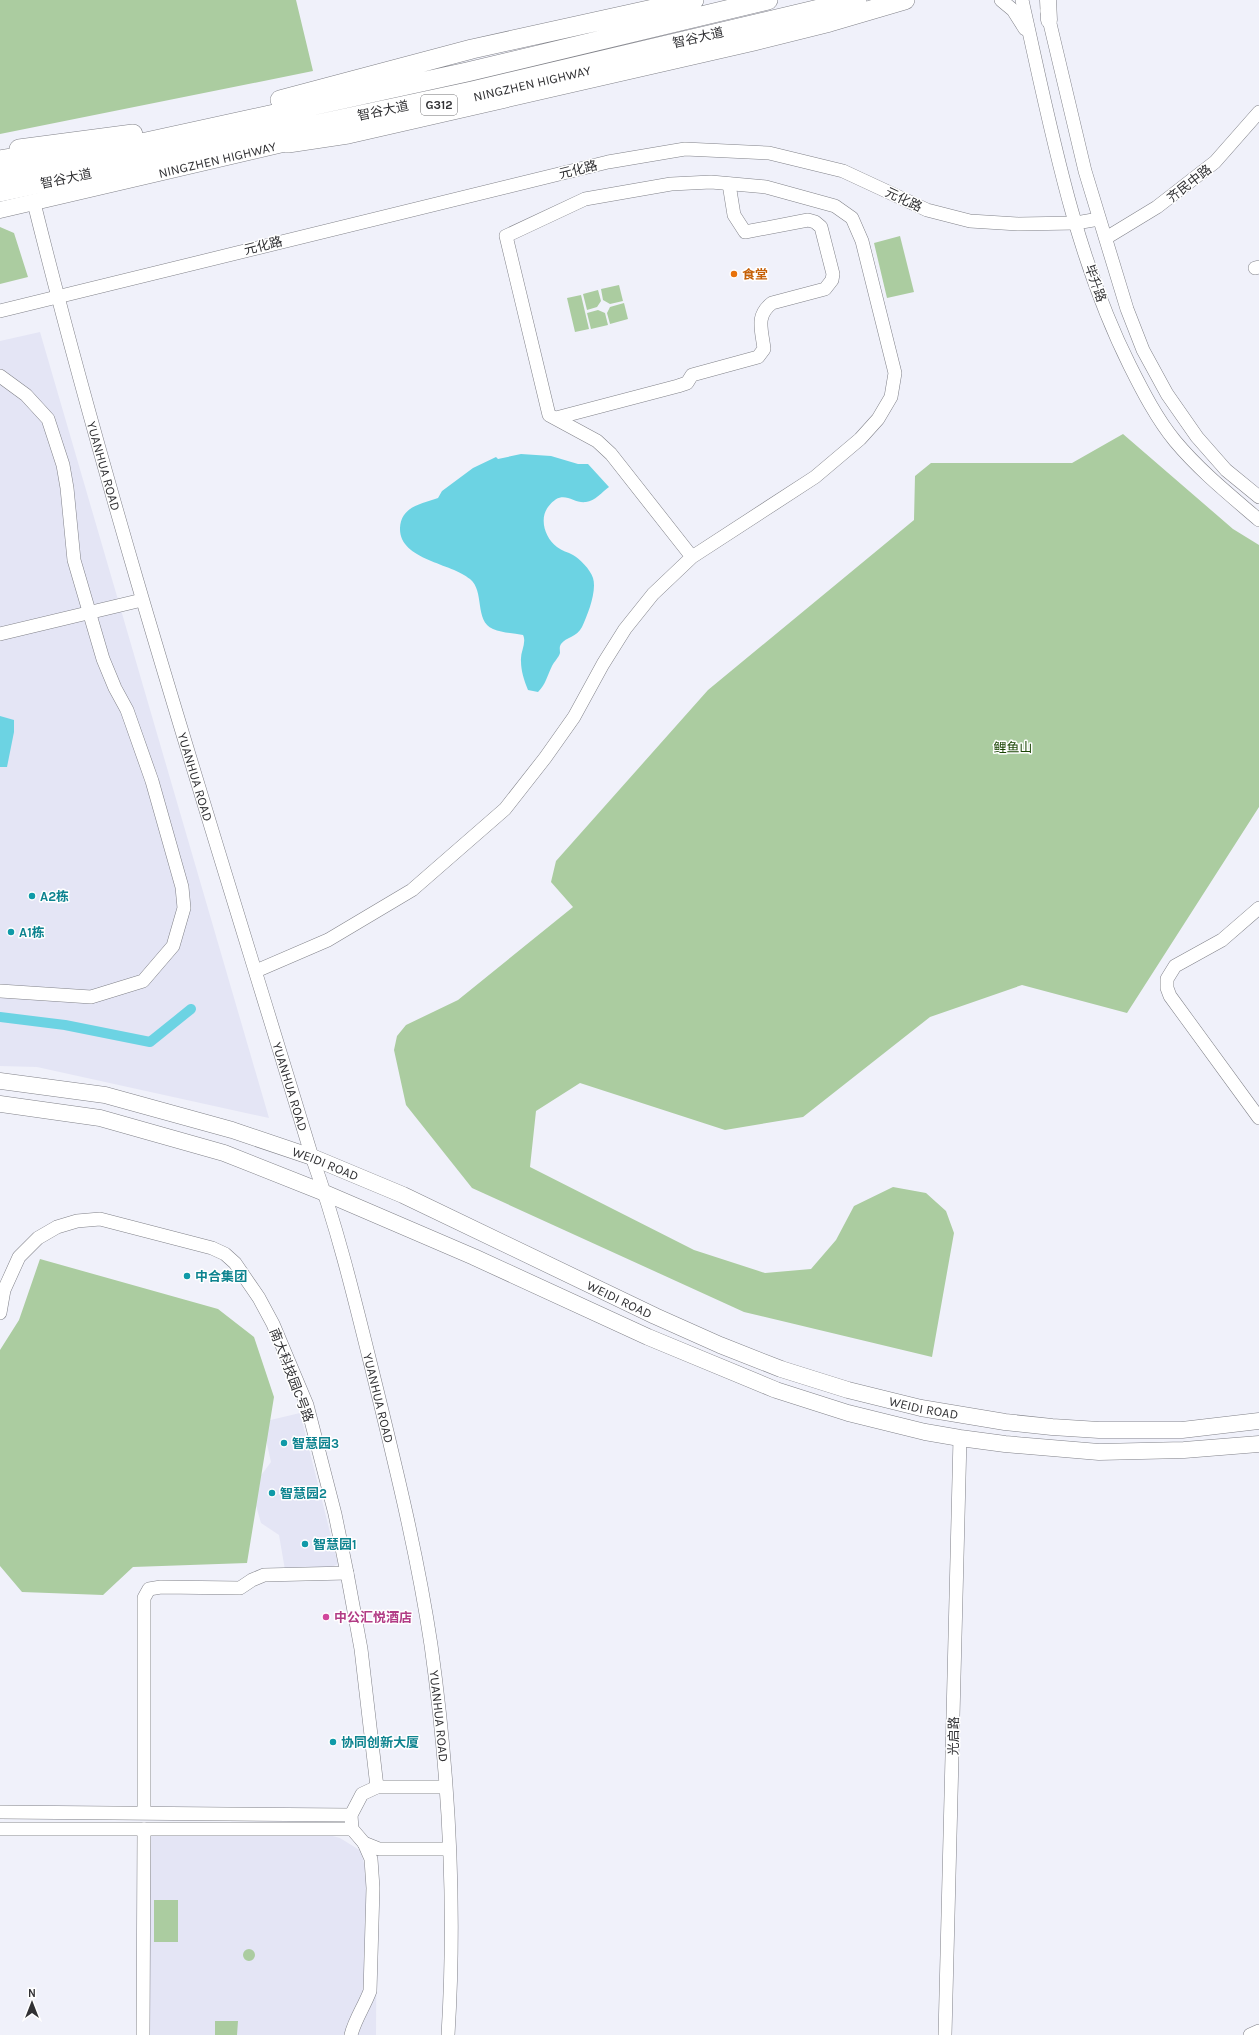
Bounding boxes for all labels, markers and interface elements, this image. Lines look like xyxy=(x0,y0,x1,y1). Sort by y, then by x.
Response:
street label: 智谷大道 xyxy=(671,24,725,51)
street label: NINGZHEN HIGHWAY xyxy=(472,63,592,104)
road number: G312 xyxy=(421,95,457,115)
street label: 智谷大道 xyxy=(356,98,410,123)
street label: NINGZHEN HIGHWAY xyxy=(157,139,278,181)
street label: 元化路 xyxy=(557,157,599,181)
street label: 齐民中路 xyxy=(1164,161,1214,205)
street label: 智谷大道 xyxy=(39,166,93,191)
street label: 元化路 xyxy=(883,184,925,214)
street label: 元化路 xyxy=(242,233,284,257)
street label: 毕升路 xyxy=(1082,262,1109,304)
place label: 食堂 xyxy=(742,267,768,282)
marker: 食堂 xyxy=(729,269,739,279)
street label: YUANHUA ROAD xyxy=(84,420,123,512)
street label: YUANHUA ROAD xyxy=(175,730,216,823)
park label: 鲤鱼山 xyxy=(993,740,1033,755)
place label: A2栋 xyxy=(40,889,69,904)
marker: A2栋 xyxy=(27,891,37,901)
place label: A1栋 xyxy=(19,925,45,940)
marker: A1栋 xyxy=(6,927,16,937)
street label: YUANHUA ROAD xyxy=(269,1040,311,1133)
street label: WEIDI ROAD xyxy=(290,1144,361,1184)
place label: 中合集团 xyxy=(195,1269,247,1284)
marker: 中合集团 xyxy=(182,1271,192,1281)
street label: WEIDI ROAD xyxy=(584,1277,654,1321)
street label: 南大科技园C号路 xyxy=(267,1326,316,1424)
street label: YUANHUA ROAD xyxy=(360,1351,397,1445)
street label: WEIDI ROAD xyxy=(887,1393,959,1422)
place label: 智慧园3 xyxy=(292,1436,339,1451)
marker: 智慧园3 xyxy=(279,1438,289,1448)
place label: 智慧园2 xyxy=(280,1486,327,1501)
marker: 智慧园2 xyxy=(267,1488,277,1498)
place label: 智慧园1 xyxy=(313,1537,357,1552)
marker: 智慧园1 xyxy=(300,1539,310,1549)
place label: 中公汇悦酒店 xyxy=(334,1610,412,1625)
marker: 中公汇悦酒店 xyxy=(321,1612,331,1622)
street label: YUANHUA ROAD xyxy=(426,1669,451,1762)
street label: 光启路 xyxy=(946,1716,961,1756)
place label: 协同创新大厦 xyxy=(341,1735,419,1750)
marker: 协同创新大厦 xyxy=(328,1737,338,1747)
north arrow xyxy=(12,1983,52,2023)
text: N xyxy=(28,1987,36,2000)

